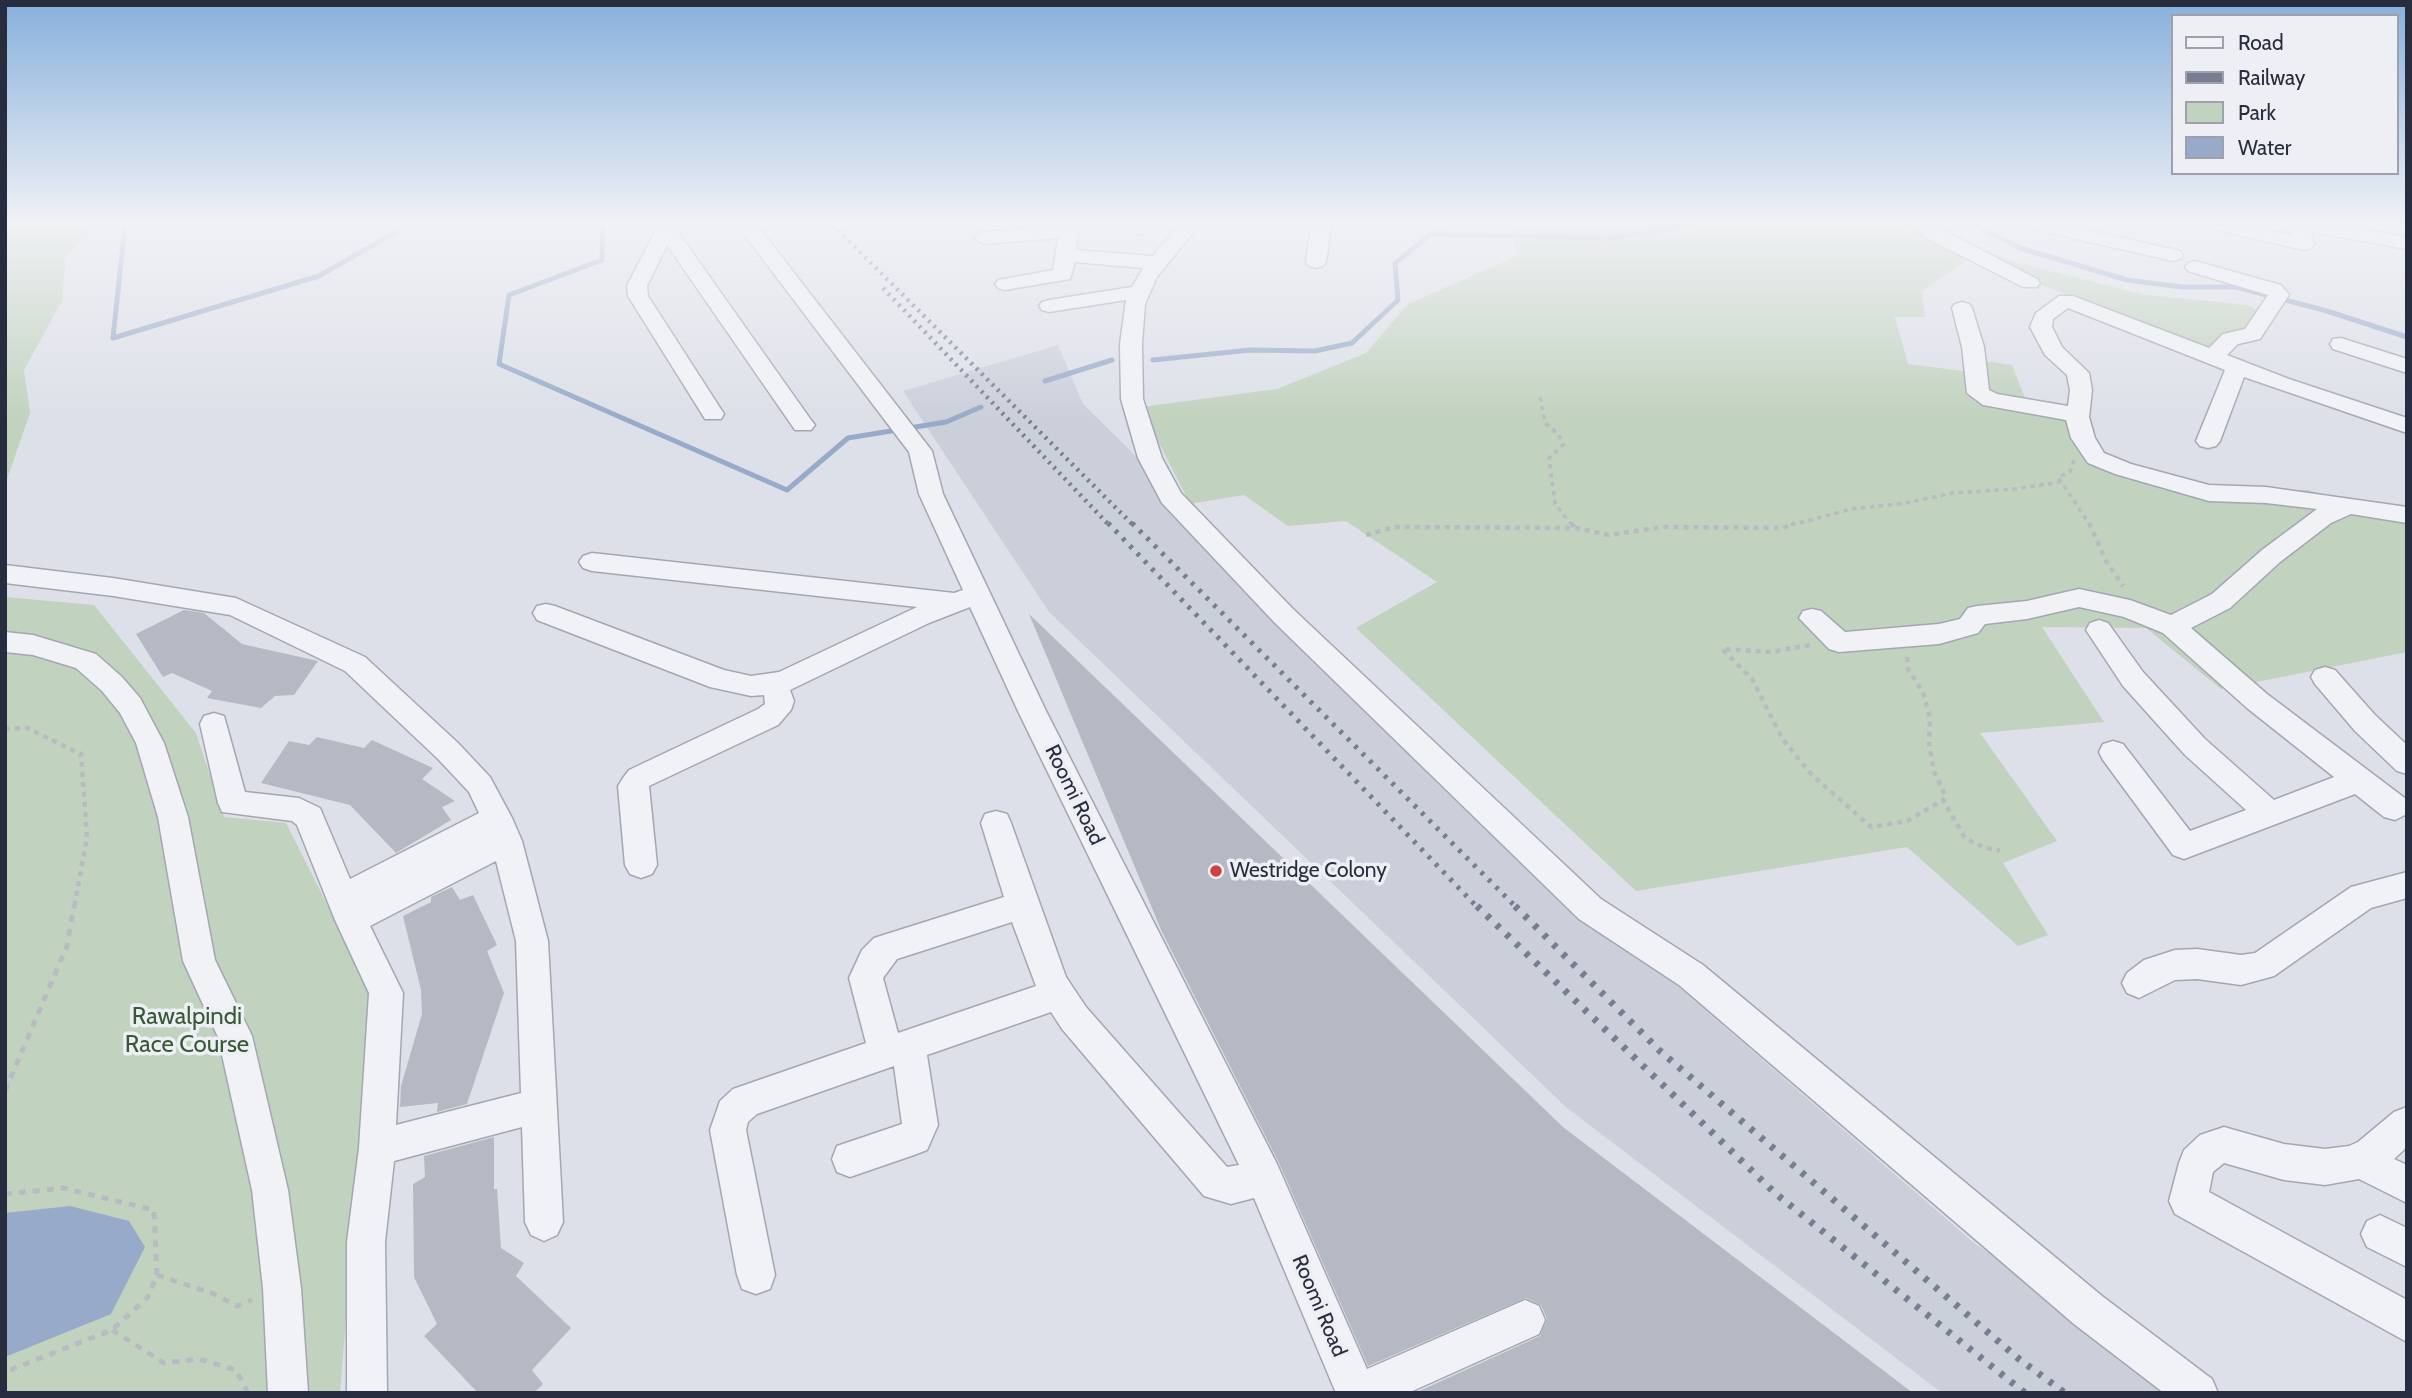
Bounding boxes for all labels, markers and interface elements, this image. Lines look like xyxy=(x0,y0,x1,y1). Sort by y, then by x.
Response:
legend xyxy=(2170,14,2398,175)
text: Road xyxy=(2238,30,2284,55)
text: Railway xyxy=(2238,65,2305,90)
text: Park xyxy=(2238,100,2276,125)
text: Water xyxy=(2238,135,2291,160)
street label: Roomi Road xyxy=(1039,741,1109,849)
place label: Westridge Colony xyxy=(1230,858,1387,884)
marker: Westridge Colony xyxy=(1208,863,1224,879)
park label: Rawalpindi Race Course xyxy=(125,1003,249,1059)
street label: Roomi Road xyxy=(1286,1251,1352,1361)

